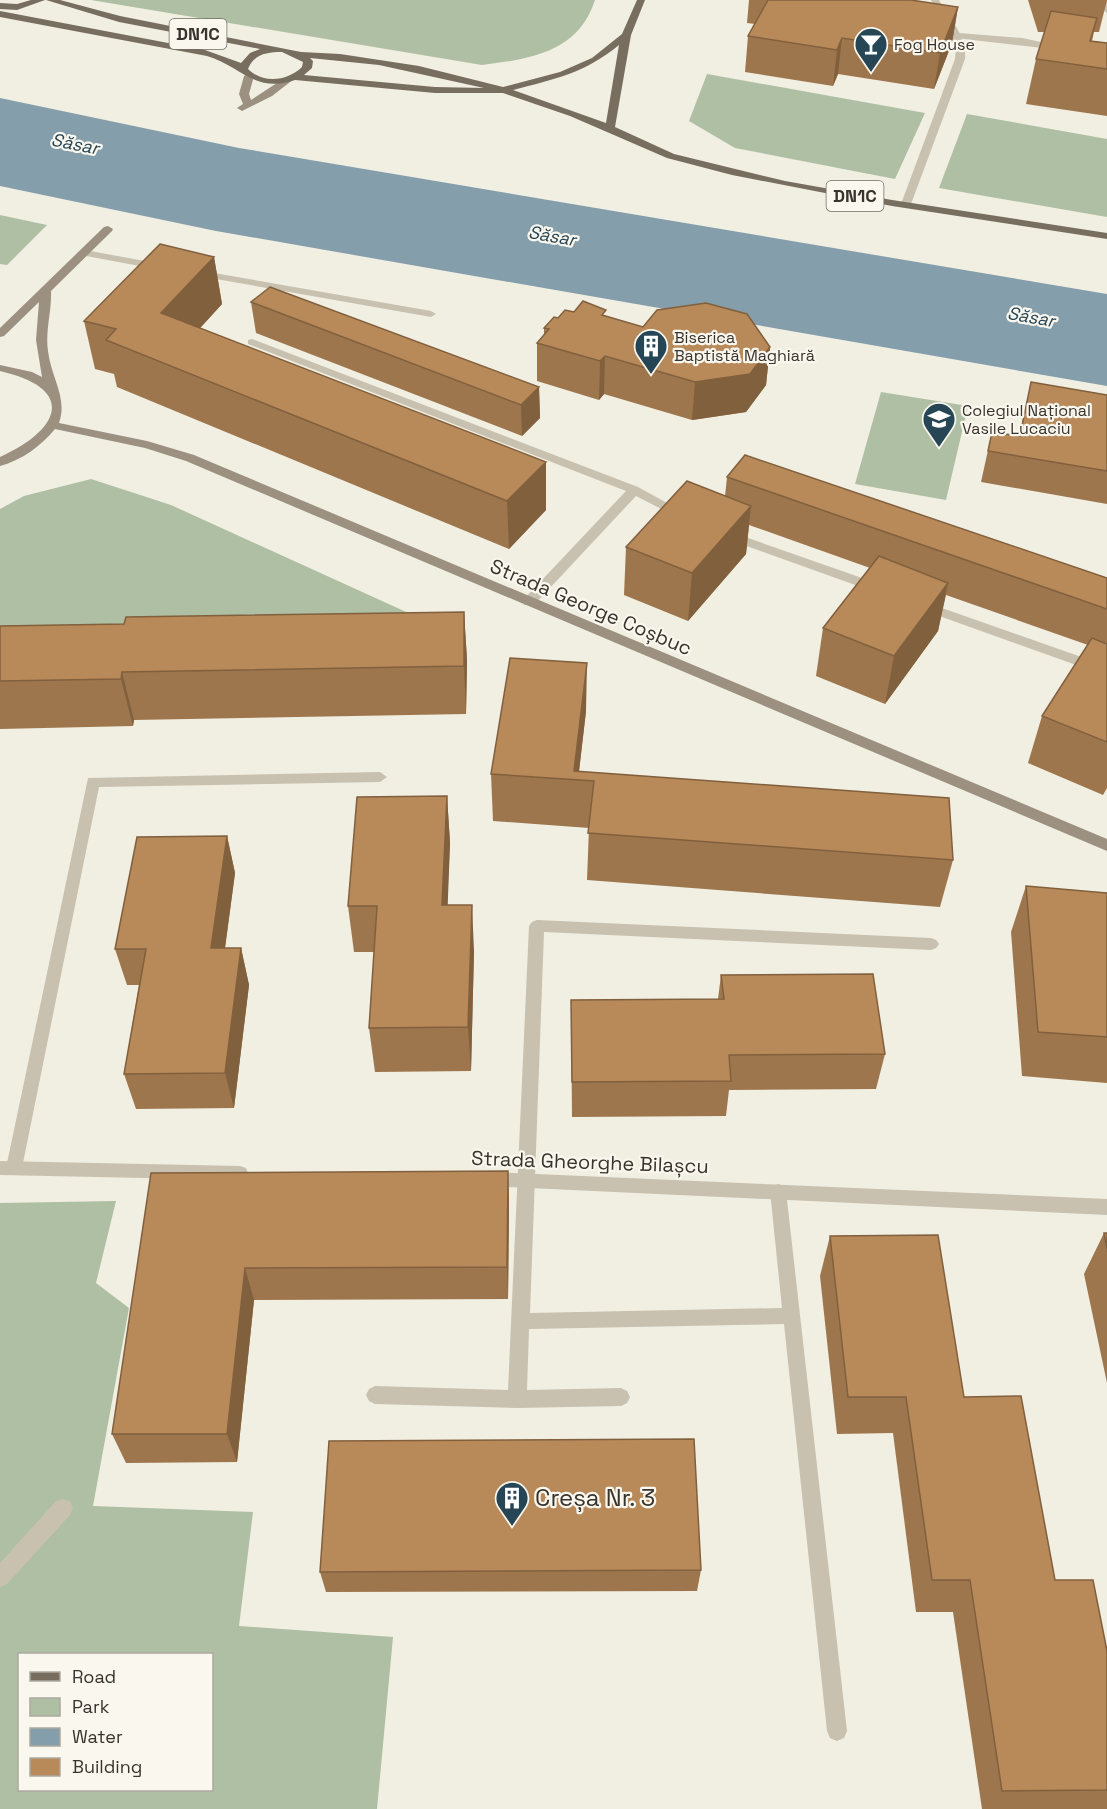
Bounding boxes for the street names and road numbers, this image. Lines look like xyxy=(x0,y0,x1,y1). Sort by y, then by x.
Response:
road number: DN1C xyxy=(170,19,226,49)
road number: DN1C xyxy=(826,181,884,211)
street label: Strada George Coșbuc xyxy=(486,553,696,661)
street label: Strada Gheorghe Bilașcu xyxy=(471,1145,709,1179)

